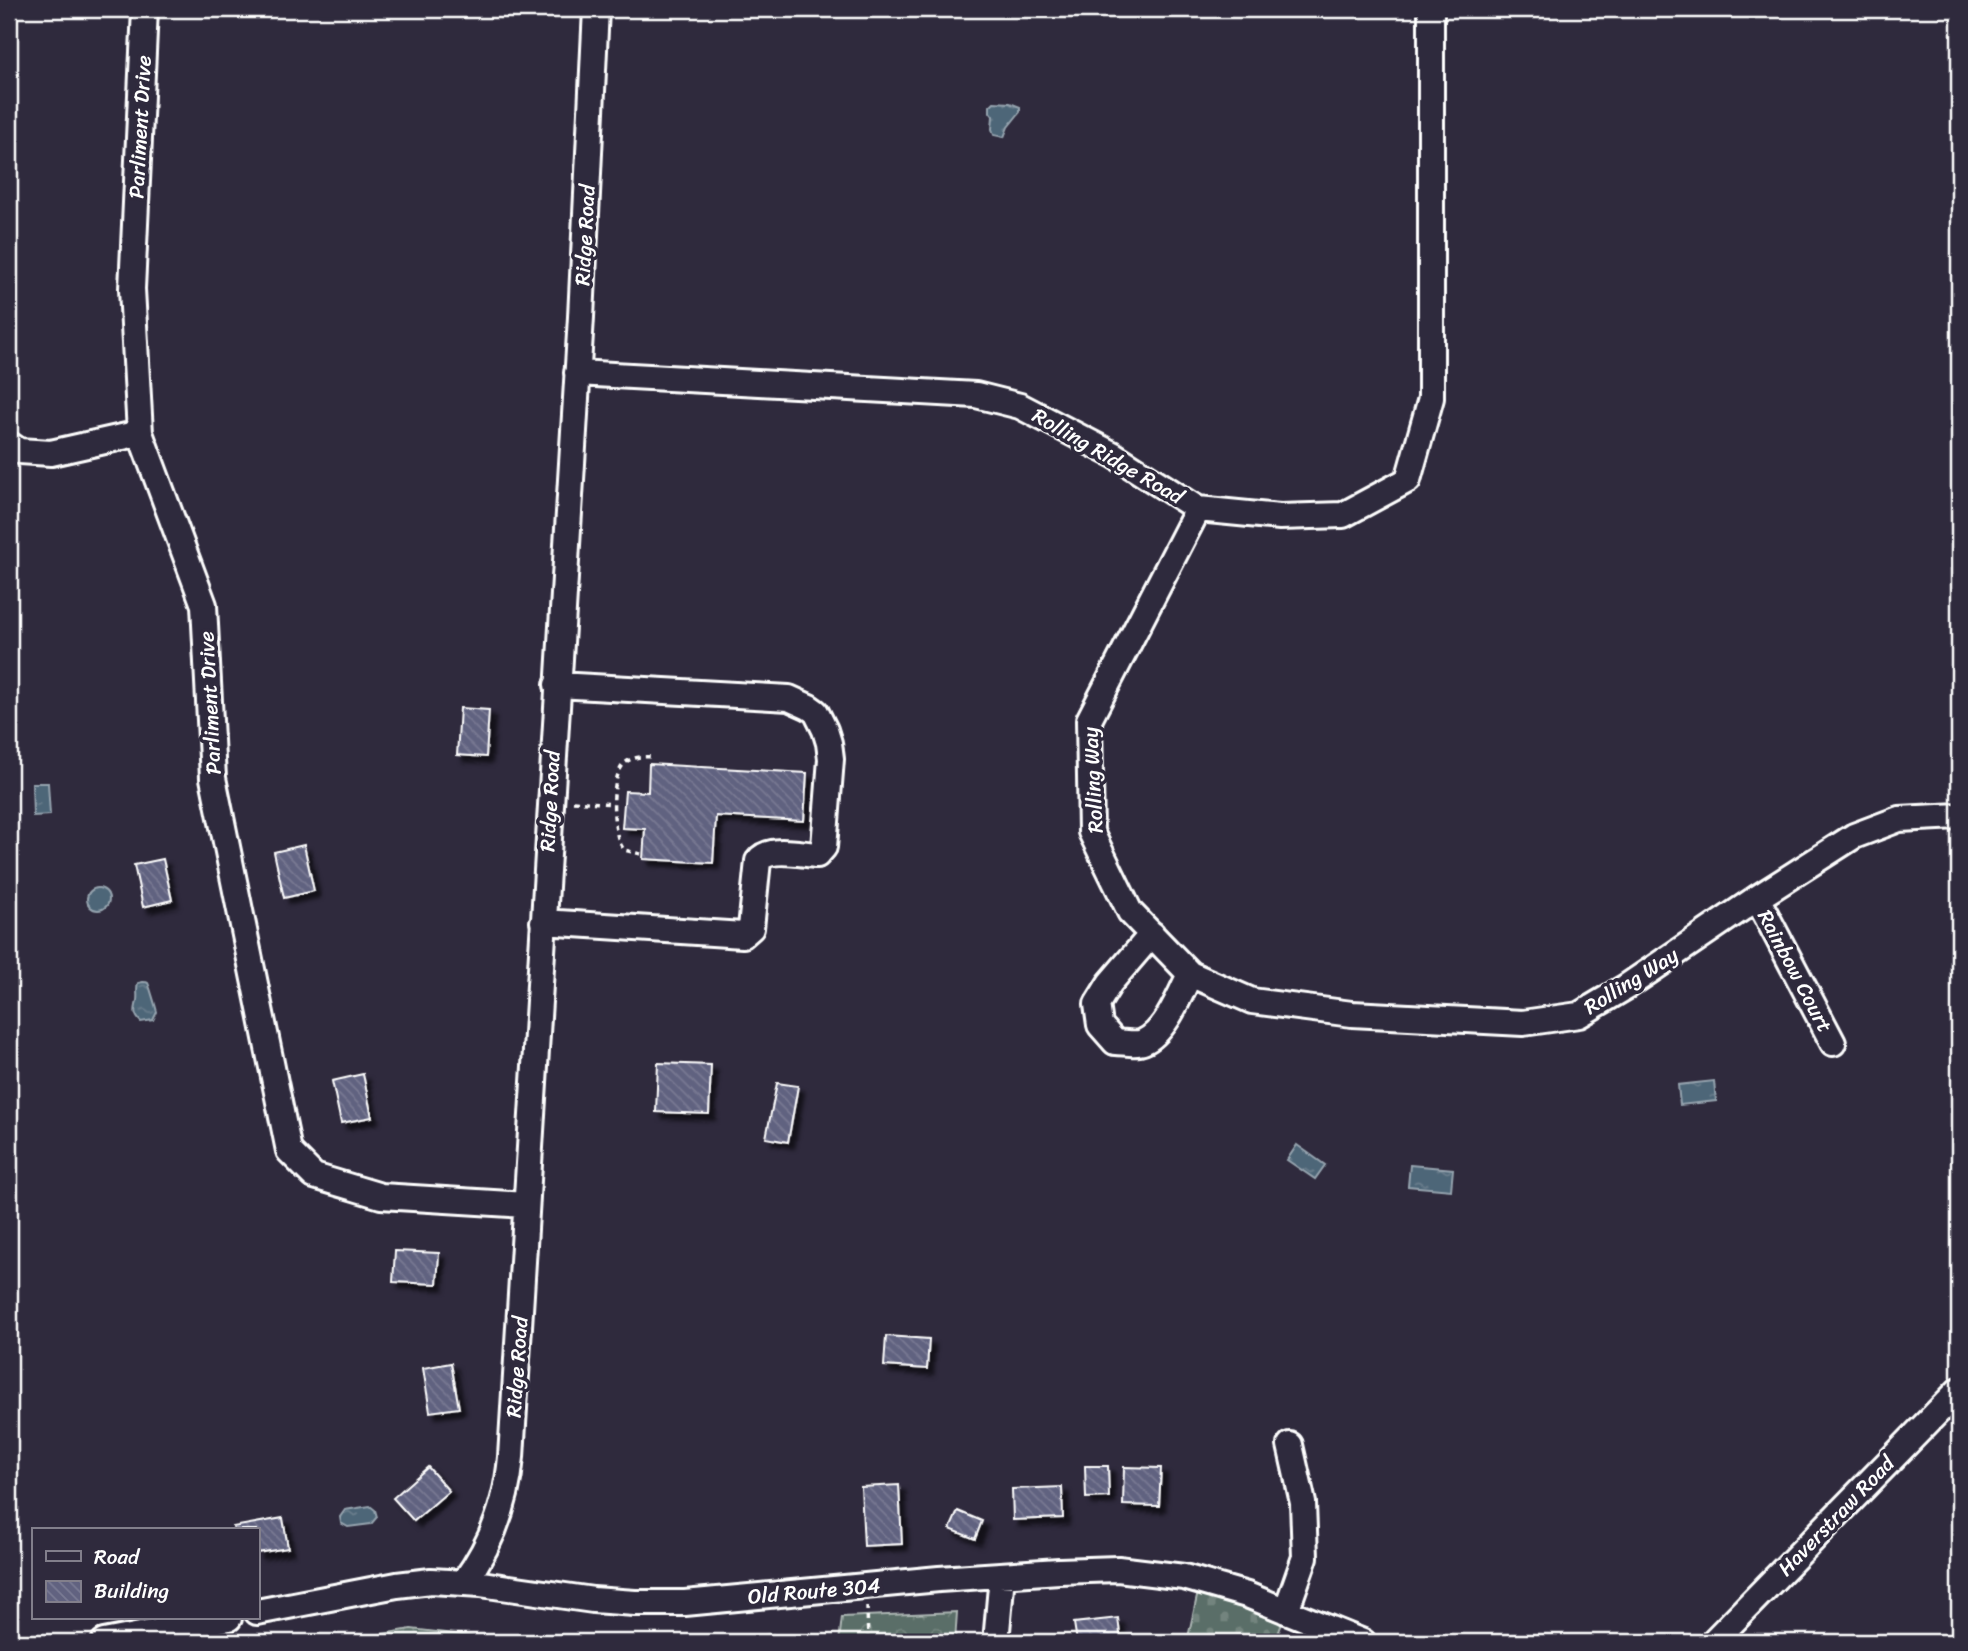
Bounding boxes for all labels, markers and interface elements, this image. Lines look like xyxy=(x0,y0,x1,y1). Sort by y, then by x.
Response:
street label: Parliment Drive xyxy=(117,54,163,200)
street label: Ridge Road xyxy=(563,182,607,287)
street label: Rolling Ridge Road xyxy=(1025,397,1193,516)
street label: Parliment Drive xyxy=(187,630,233,776)
street label: Rolling Way xyxy=(1071,726,1115,834)
street label: Ridge Road xyxy=(528,748,572,853)
street label: Rainbow Court xyxy=(1747,903,1843,1039)
street label: Rolling Way xyxy=(1576,937,1686,1025)
street label: Ridge Road xyxy=(495,1313,540,1419)
street label: Haverstraw Road xyxy=(1768,1445,1905,1585)
legend xyxy=(32,1528,259,1620)
text: Road xyxy=(94,1538,141,1576)
street label: Old Route 304 xyxy=(746,1566,882,1616)
text: Building xyxy=(94,1572,170,1610)

